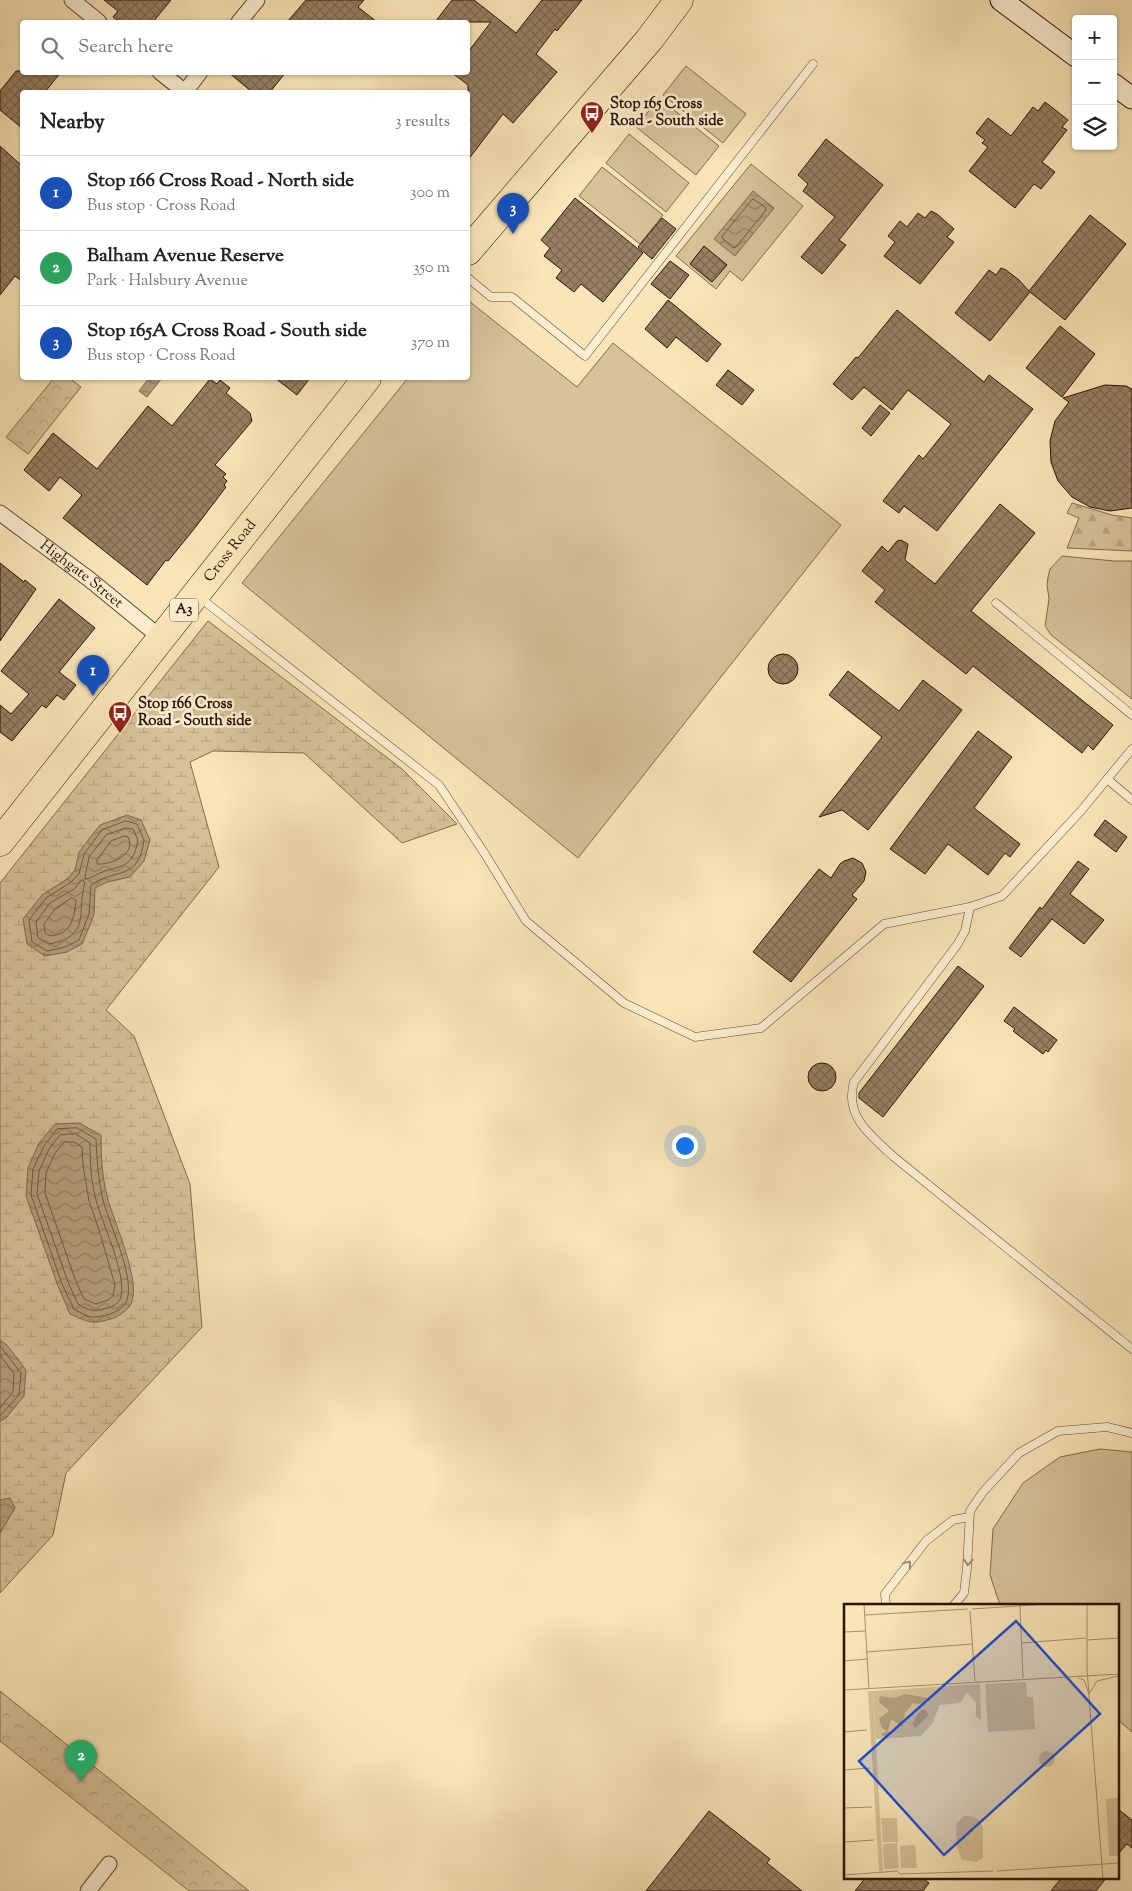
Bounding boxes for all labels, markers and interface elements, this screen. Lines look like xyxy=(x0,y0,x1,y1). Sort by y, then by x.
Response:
map controls xyxy=(1072,15,1117,150)
button: + xyxy=(1072,15,1117,60)
search box xyxy=(20,20,470,75)
icon: search xyxy=(38,34,66,62)
text: Search here xyxy=(78,34,173,61)
button: − xyxy=(1072,60,1117,105)
place label: Stop 165 Cross Road - South side xyxy=(610,94,724,132)
bus stop icon: Stop 165 Cross Road - South side xyxy=(579,100,605,134)
button: layers xyxy=(1072,105,1117,150)
text: Nearby xyxy=(40,108,105,138)
text: 3 results xyxy=(395,111,450,134)
text: Stop 166 Cross Road - North side xyxy=(87,168,354,195)
text: 1 xyxy=(53,182,59,205)
text: 300 m xyxy=(410,182,450,205)
pin: 3 xyxy=(497,193,529,234)
text: Bus stop · Cross Road xyxy=(87,195,235,218)
text: Balham Avenue Reserve xyxy=(87,243,284,270)
text: 2 xyxy=(52,257,60,280)
text: 350 m xyxy=(413,257,450,280)
text: Park · Halsbury Avenue xyxy=(87,270,248,293)
text: Stop 165A Cross Road - South side xyxy=(87,318,367,345)
text: 3 xyxy=(53,332,59,355)
text: 370 m xyxy=(411,332,450,355)
text: Bus stop · Cross Road xyxy=(87,345,235,368)
street label: Cross Road xyxy=(199,515,262,587)
street label: Highgate Street xyxy=(35,535,128,613)
road number: A3 xyxy=(170,598,198,622)
pin: 1 xyxy=(77,655,109,696)
place label: Stop 166 Cross Road - South side xyxy=(138,694,252,732)
bus stop icon: Stop 166 Cross Road - South side xyxy=(107,700,133,734)
your location xyxy=(672,1133,698,1159)
one-way arrow xyxy=(962,1559,973,1567)
one-way arrow xyxy=(903,1561,911,1570)
inset map xyxy=(844,1604,1120,1878)
pin: 2 xyxy=(65,1740,97,1781)

